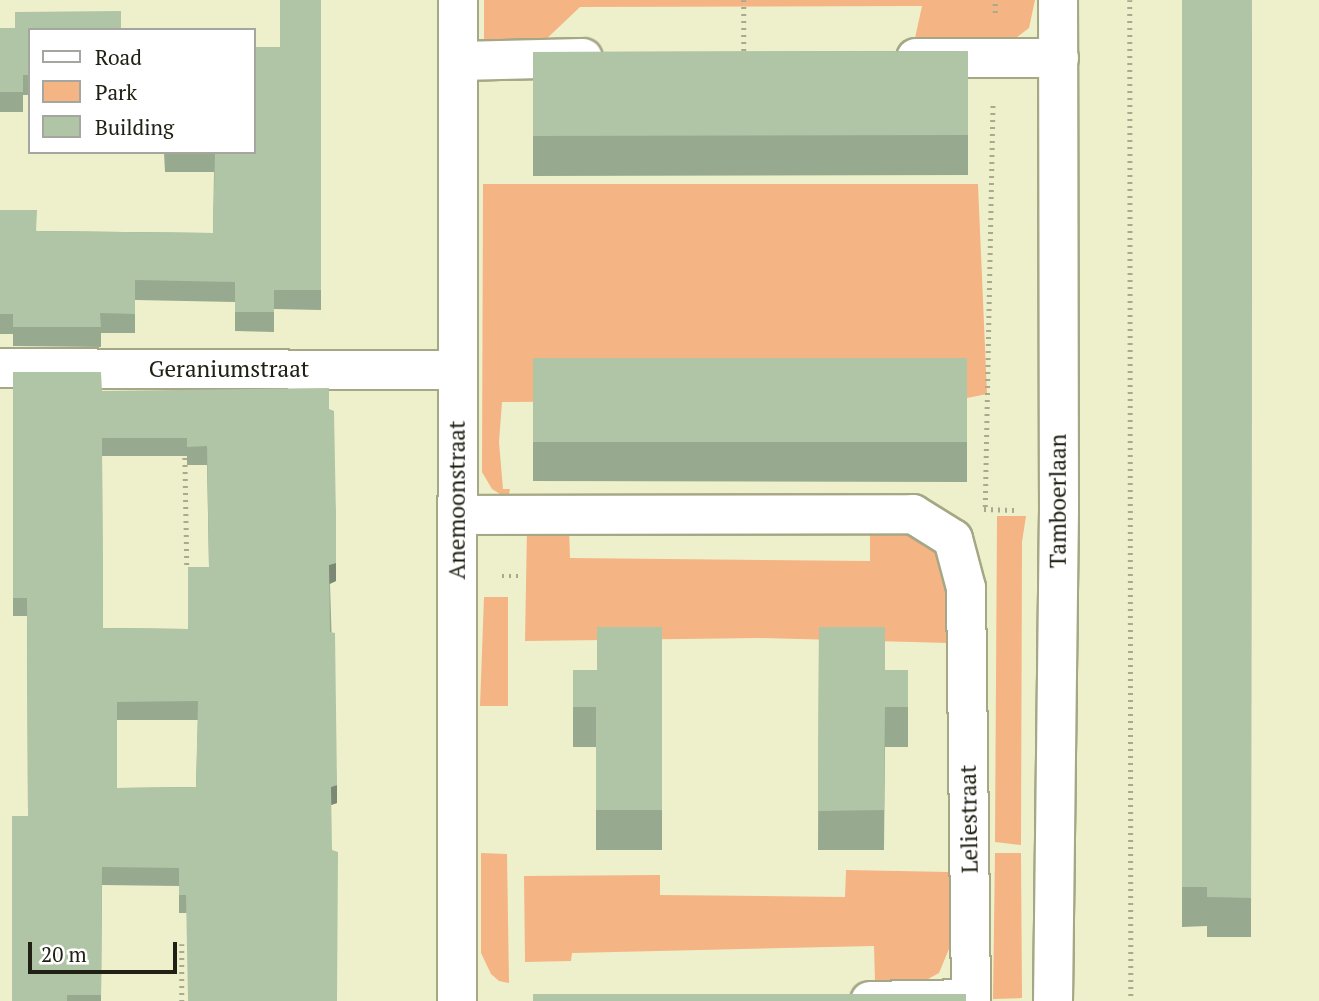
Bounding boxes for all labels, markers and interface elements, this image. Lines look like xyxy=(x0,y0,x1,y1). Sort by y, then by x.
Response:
legend xyxy=(28,28,256,154)
text: Road xyxy=(95,43,142,71)
text: Park xyxy=(95,78,137,106)
text: Building xyxy=(95,113,174,141)
street label: Geraniumstraat xyxy=(149,355,309,383)
street label: Anemoonstraat xyxy=(443,421,471,579)
street label: Tamboerlaan xyxy=(1044,434,1072,568)
street label: Leliestraat xyxy=(954,764,984,874)
scale bar xyxy=(32,928,180,972)
text: 20 m xyxy=(41,940,87,968)

